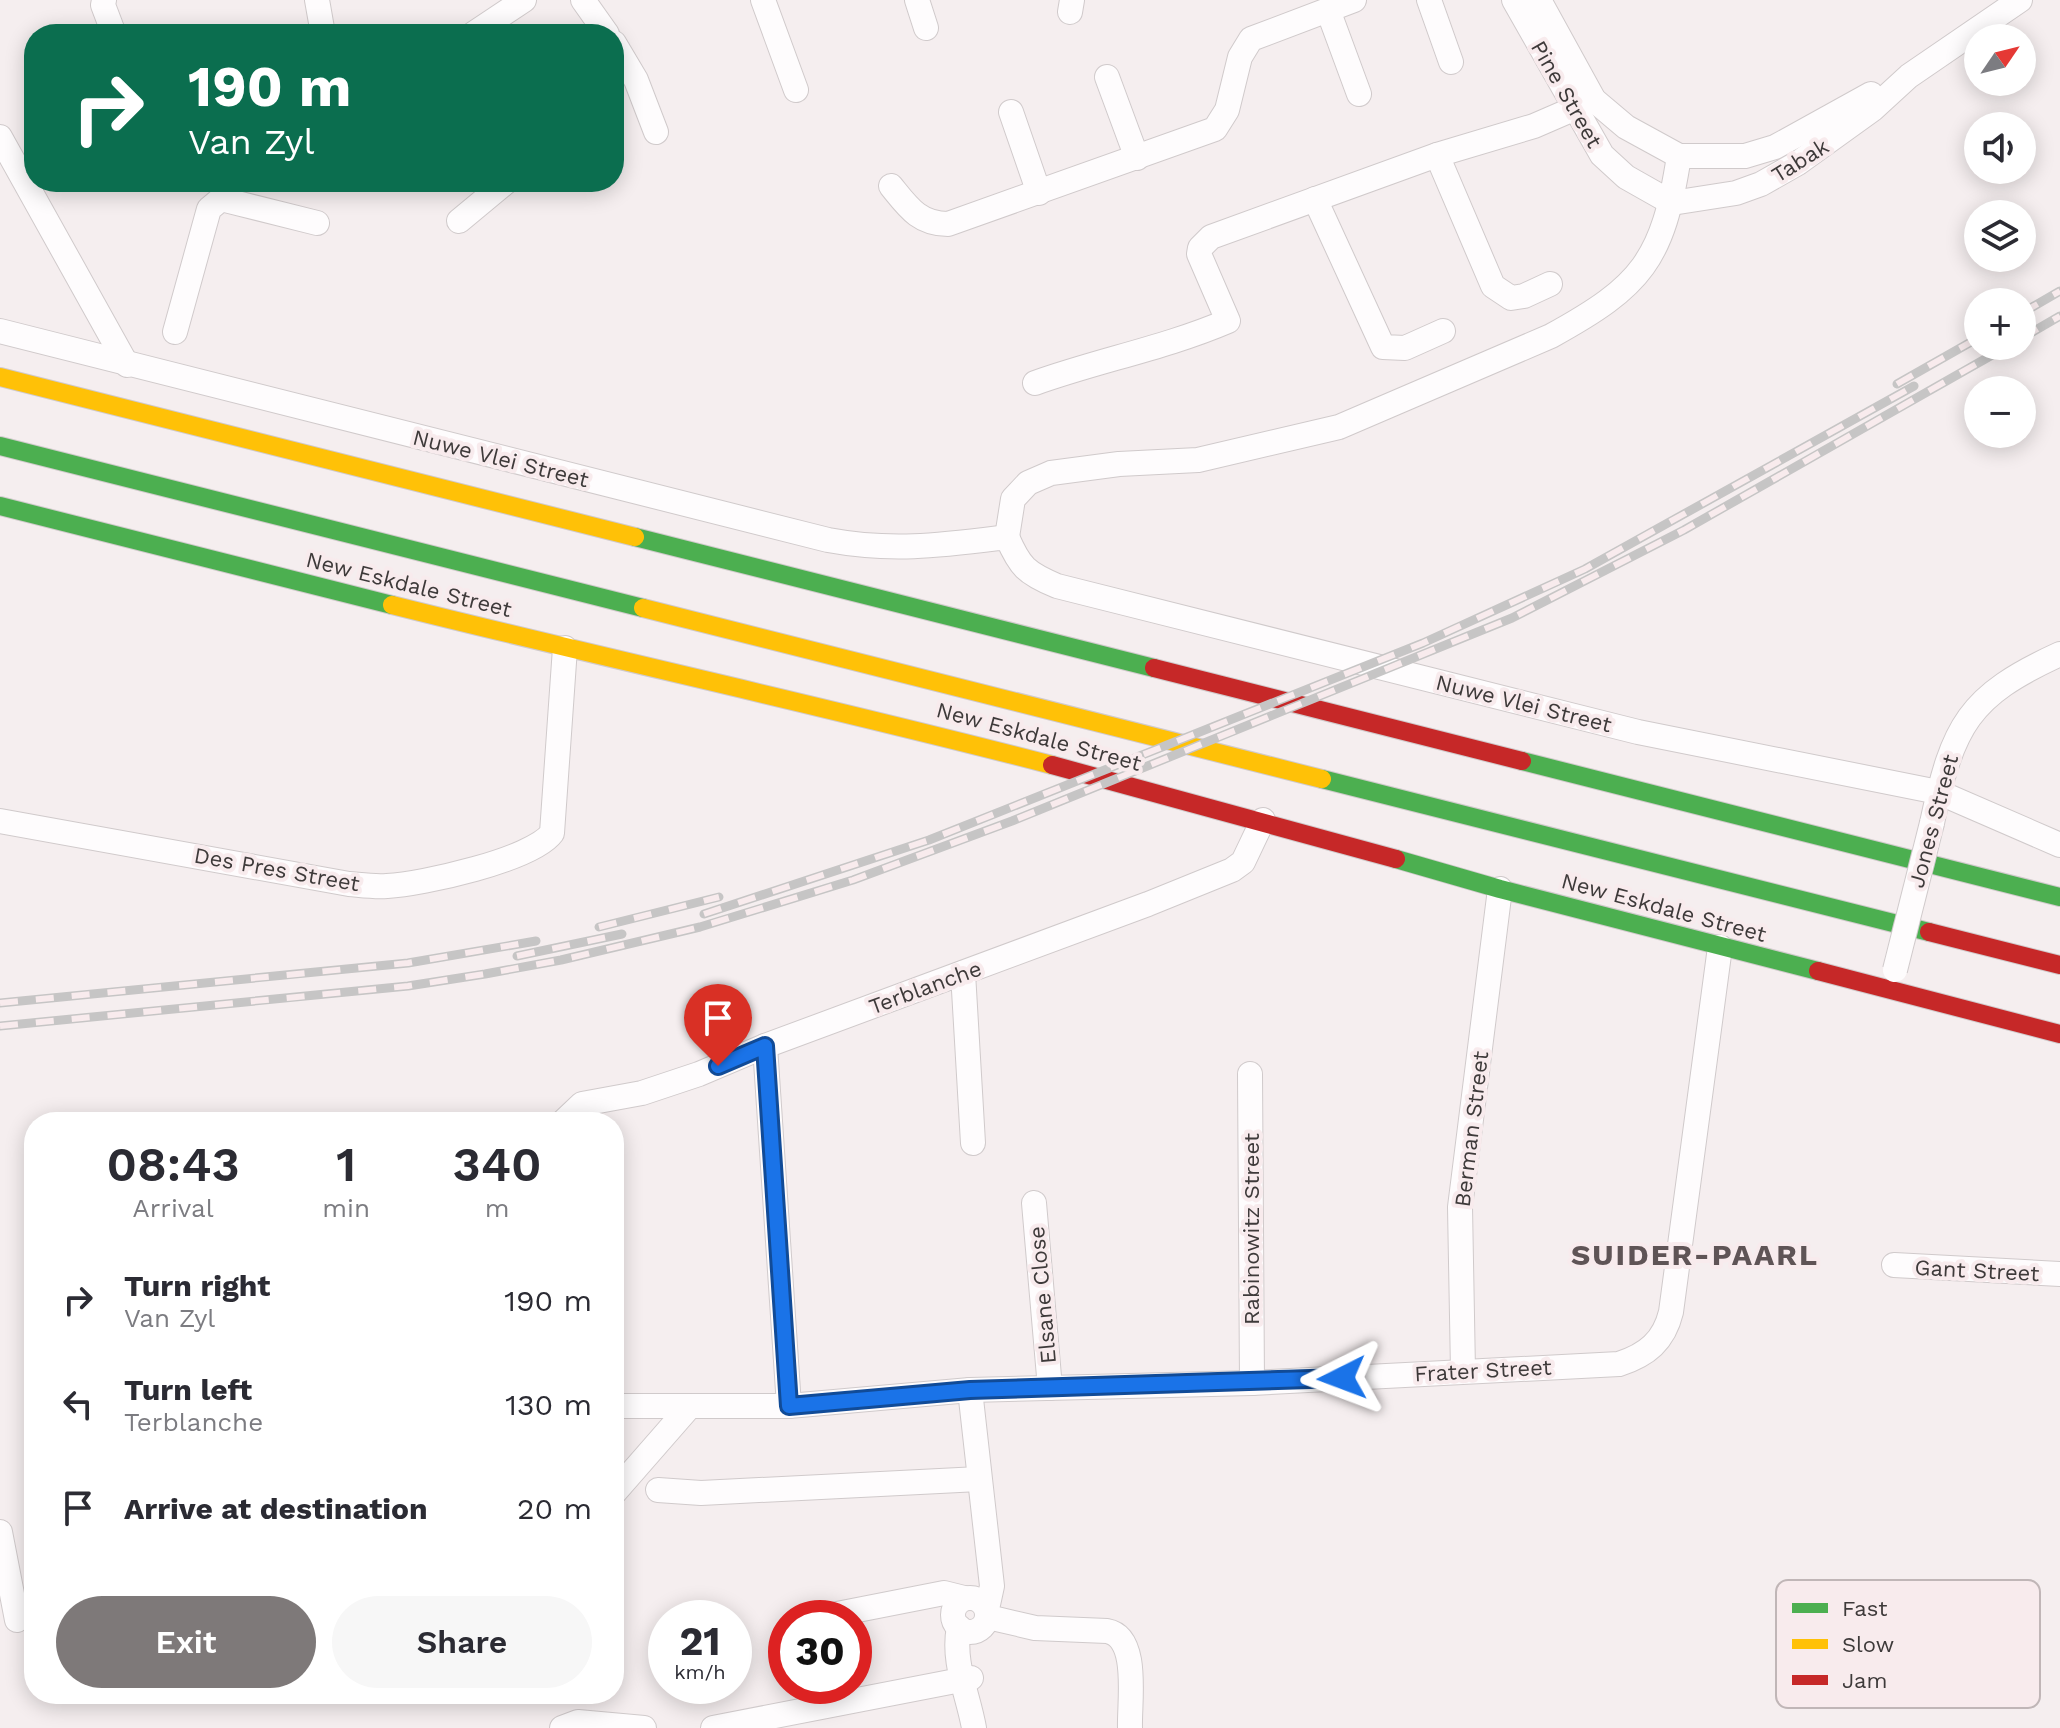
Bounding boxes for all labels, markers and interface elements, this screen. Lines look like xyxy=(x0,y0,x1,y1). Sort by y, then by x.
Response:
north arrow xyxy=(1964,24,2036,96)
map controls xyxy=(1964,24,2036,448)
street label: Pine Street xyxy=(1526,36,1607,152)
text: 190 m xyxy=(188,54,351,120)
icon: right xyxy=(56,56,160,160)
button: sound xyxy=(1964,112,2036,184)
text: Van Zyl xyxy=(188,121,314,163)
street label: Tabak xyxy=(1767,133,1833,188)
button: layers xyxy=(1964,200,2036,272)
button: + xyxy=(1964,288,2036,360)
button: − xyxy=(1964,376,2036,448)
street label: Nuwe Vlei Street xyxy=(410,425,591,492)
street label: New Eskdale Street xyxy=(304,547,514,622)
street label: Nuwe Vlei Street xyxy=(1433,670,1614,737)
street label: New Eskdale Street xyxy=(934,697,1144,776)
street label: Jones Street xyxy=(1904,752,1963,891)
street label: Des Pres Street xyxy=(192,843,362,896)
street label: New Eskdale Street xyxy=(1559,868,1769,947)
street label: Terblanche xyxy=(866,956,985,1019)
pin xyxy=(684,984,752,1066)
icon: arrive xyxy=(696,996,740,1040)
street label: Berman Street xyxy=(1450,1050,1493,1208)
street label: Rabinowitz Street xyxy=(1239,1133,1264,1325)
text: 08:43 xyxy=(106,1136,240,1193)
text: 1 xyxy=(336,1136,356,1193)
text: 340 xyxy=(452,1136,542,1193)
text: Arrival xyxy=(133,1193,214,1223)
text: min xyxy=(322,1193,370,1223)
text: m xyxy=(485,1193,509,1223)
street label: Elsane Close xyxy=(1024,1225,1061,1365)
district label: SUIDER-PAARL xyxy=(1571,1237,1819,1272)
street label: Gant Street xyxy=(1914,1255,2040,1286)
text: Turn right xyxy=(124,1268,270,1303)
icon: right xyxy=(56,1278,100,1322)
text: 190 m xyxy=(504,1283,592,1318)
text: Van Zyl xyxy=(124,1303,215,1333)
position arrow xyxy=(1300,1336,1384,1420)
street label: Frater Street xyxy=(1414,1354,1552,1387)
text: Turn left xyxy=(124,1372,252,1407)
icon: left xyxy=(56,1382,100,1426)
text: 130 m xyxy=(505,1387,592,1422)
text: Terblanche xyxy=(124,1407,263,1437)
icon: arrive xyxy=(56,1486,100,1530)
text: Arrive at destination xyxy=(124,1491,428,1526)
text: 20 m xyxy=(517,1491,592,1526)
legend xyxy=(1776,1580,2040,1708)
button: Exit xyxy=(56,1596,316,1688)
button: Share xyxy=(332,1596,592,1688)
text: Fast xyxy=(1842,1596,1888,1621)
speed limit sign: 30 xyxy=(768,1600,872,1704)
text: 21 xyxy=(679,1618,721,1665)
text: Slow xyxy=(1842,1632,1894,1657)
text: km/h xyxy=(674,1660,726,1684)
text: Jam xyxy=(1842,1668,1887,1693)

